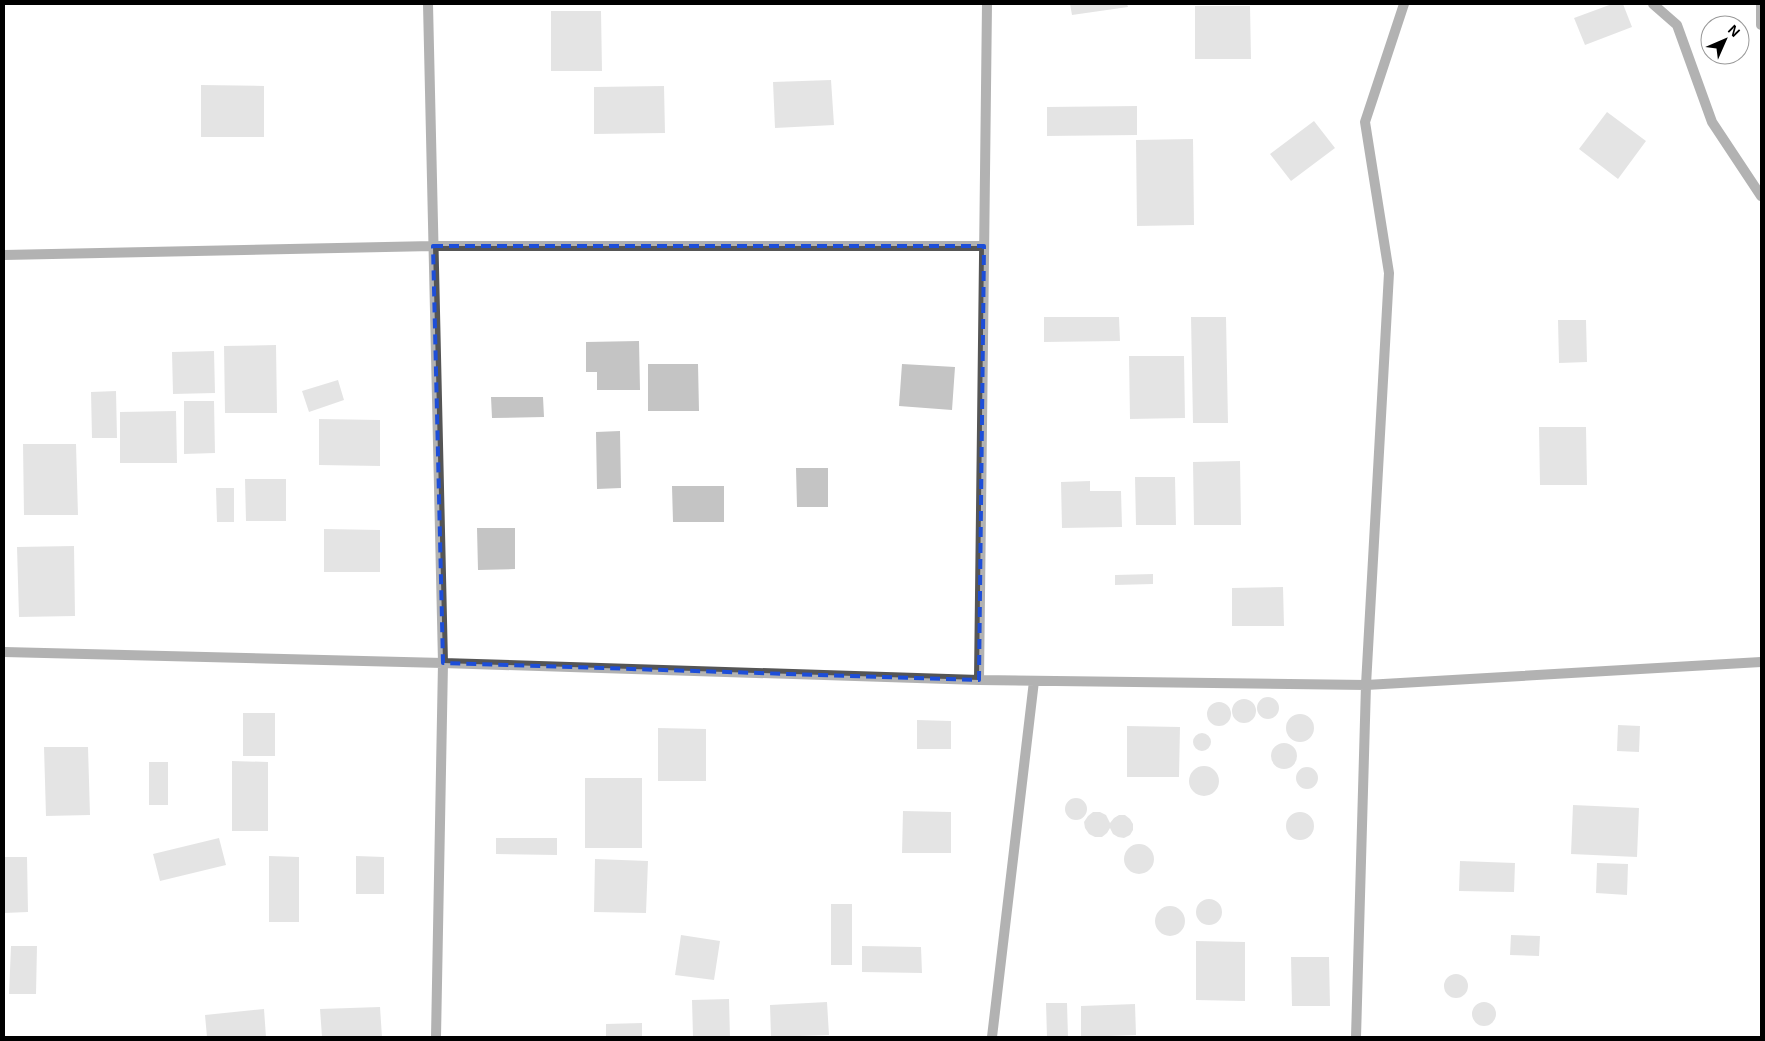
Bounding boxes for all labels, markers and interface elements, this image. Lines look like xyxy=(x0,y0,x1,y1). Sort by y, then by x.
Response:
north arrow xyxy=(1700,15,1750,65)
text: N xyxy=(1725,22,1743,40)

